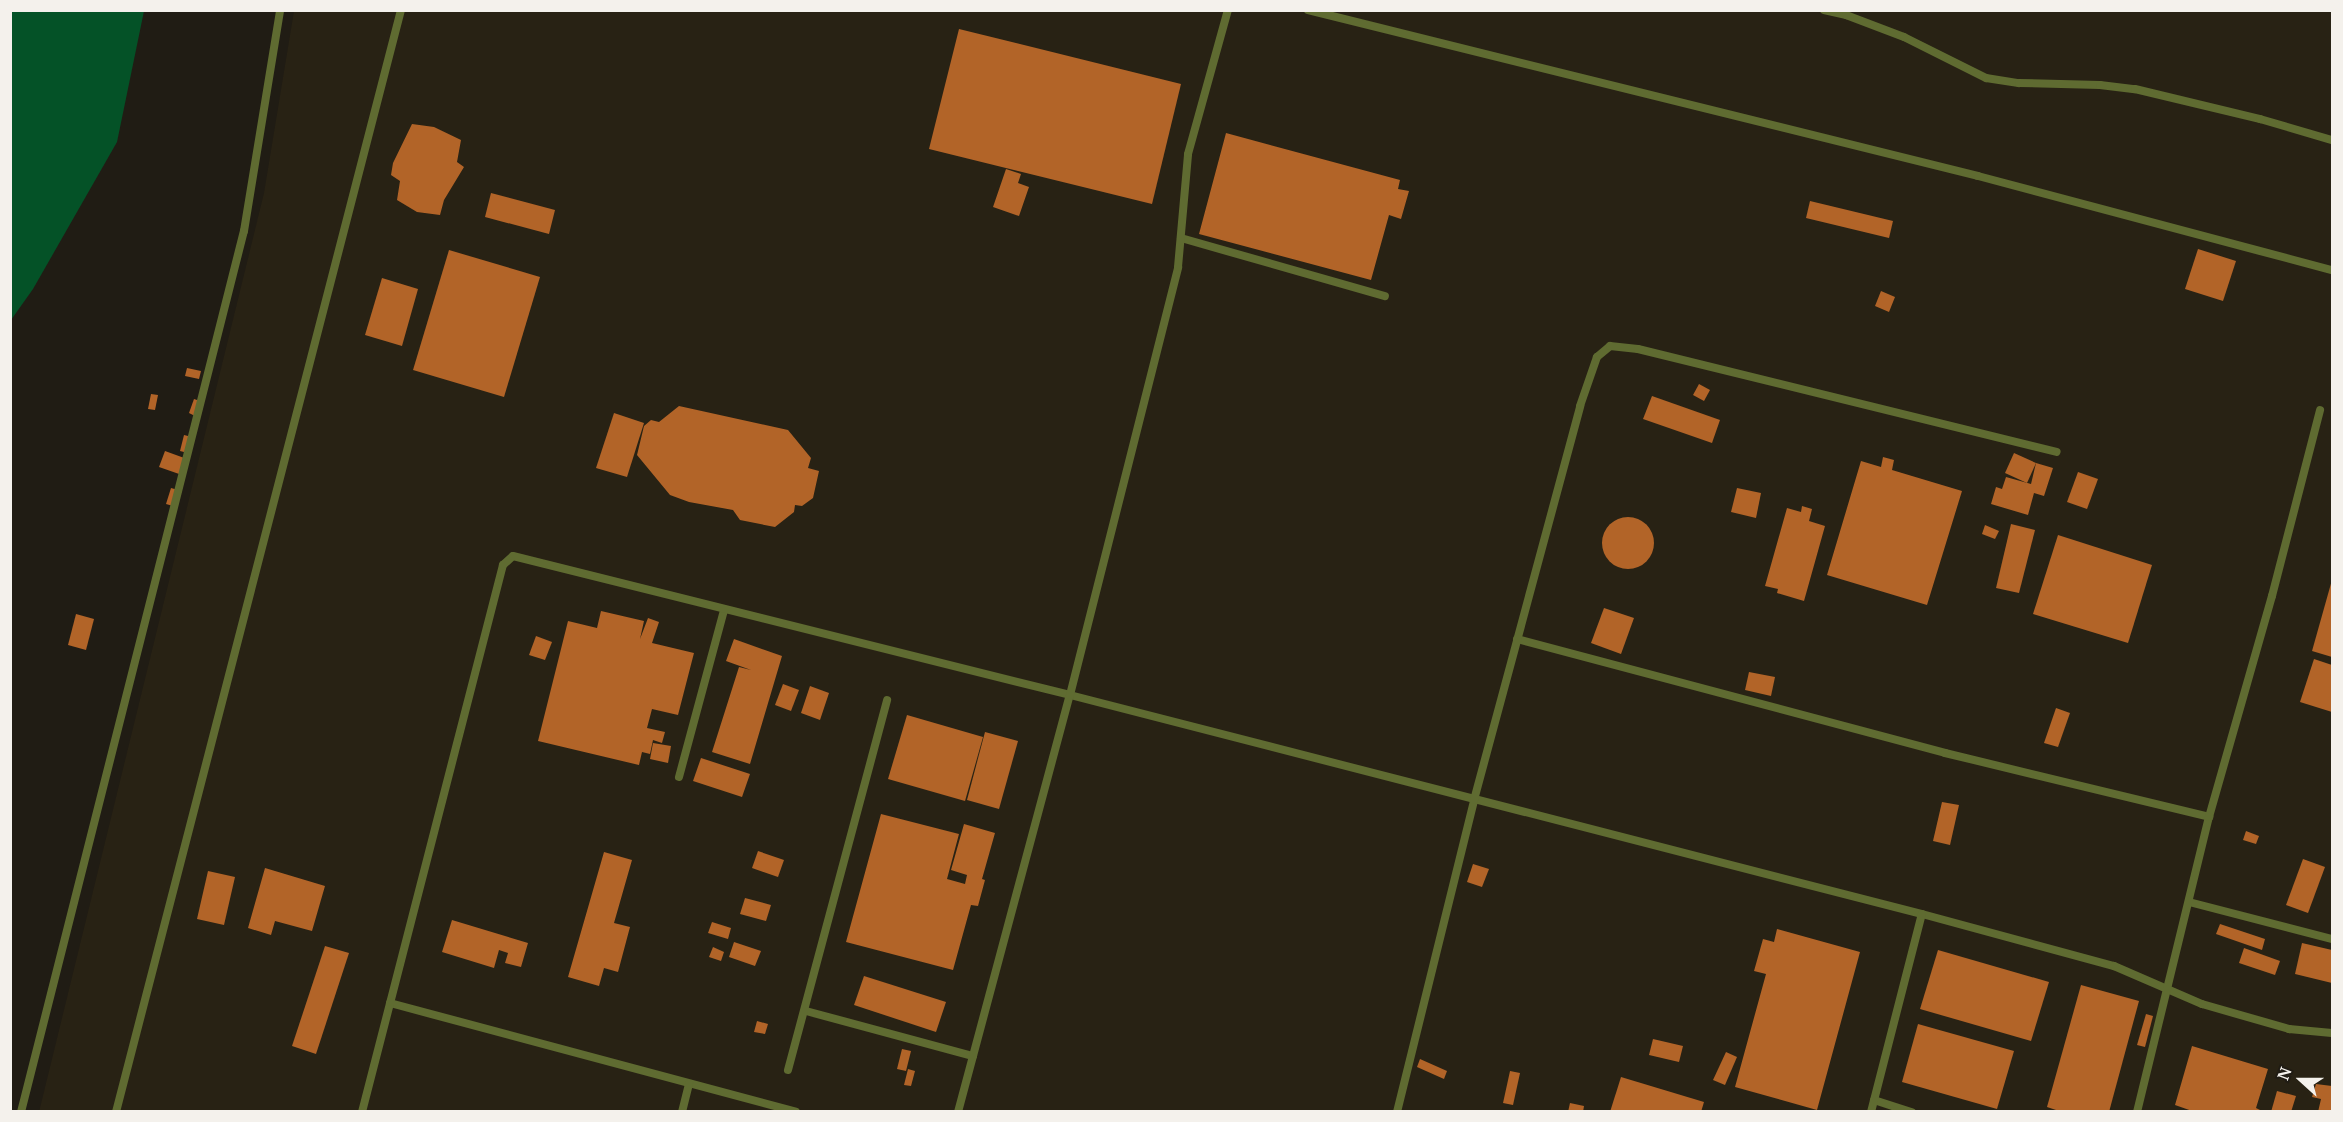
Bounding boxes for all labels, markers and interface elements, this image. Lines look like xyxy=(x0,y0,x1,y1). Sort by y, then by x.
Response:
north arrow xyxy=(2271,1050,2331,1110)
text: N xyxy=(2272,1064,2297,1083)

